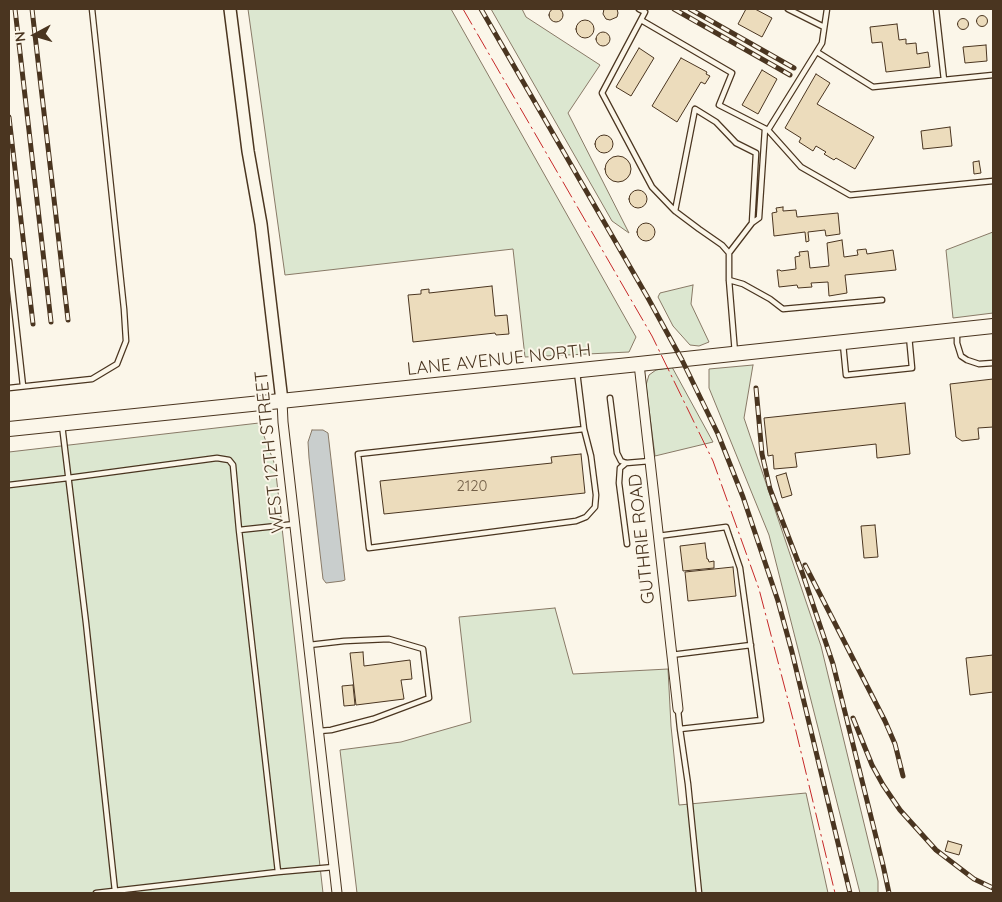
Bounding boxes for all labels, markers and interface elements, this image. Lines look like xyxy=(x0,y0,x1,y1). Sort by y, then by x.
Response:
north arrow xyxy=(10,10,60,60)
text: N xyxy=(11,31,30,43)
street label: LANE AVENUE NORTH xyxy=(406,340,592,380)
street label: WEST 12TH STREET xyxy=(251,370,289,534)
street label: GUTHRIE ROAD xyxy=(624,473,660,605)
house number: 2120 xyxy=(456,477,488,495)

